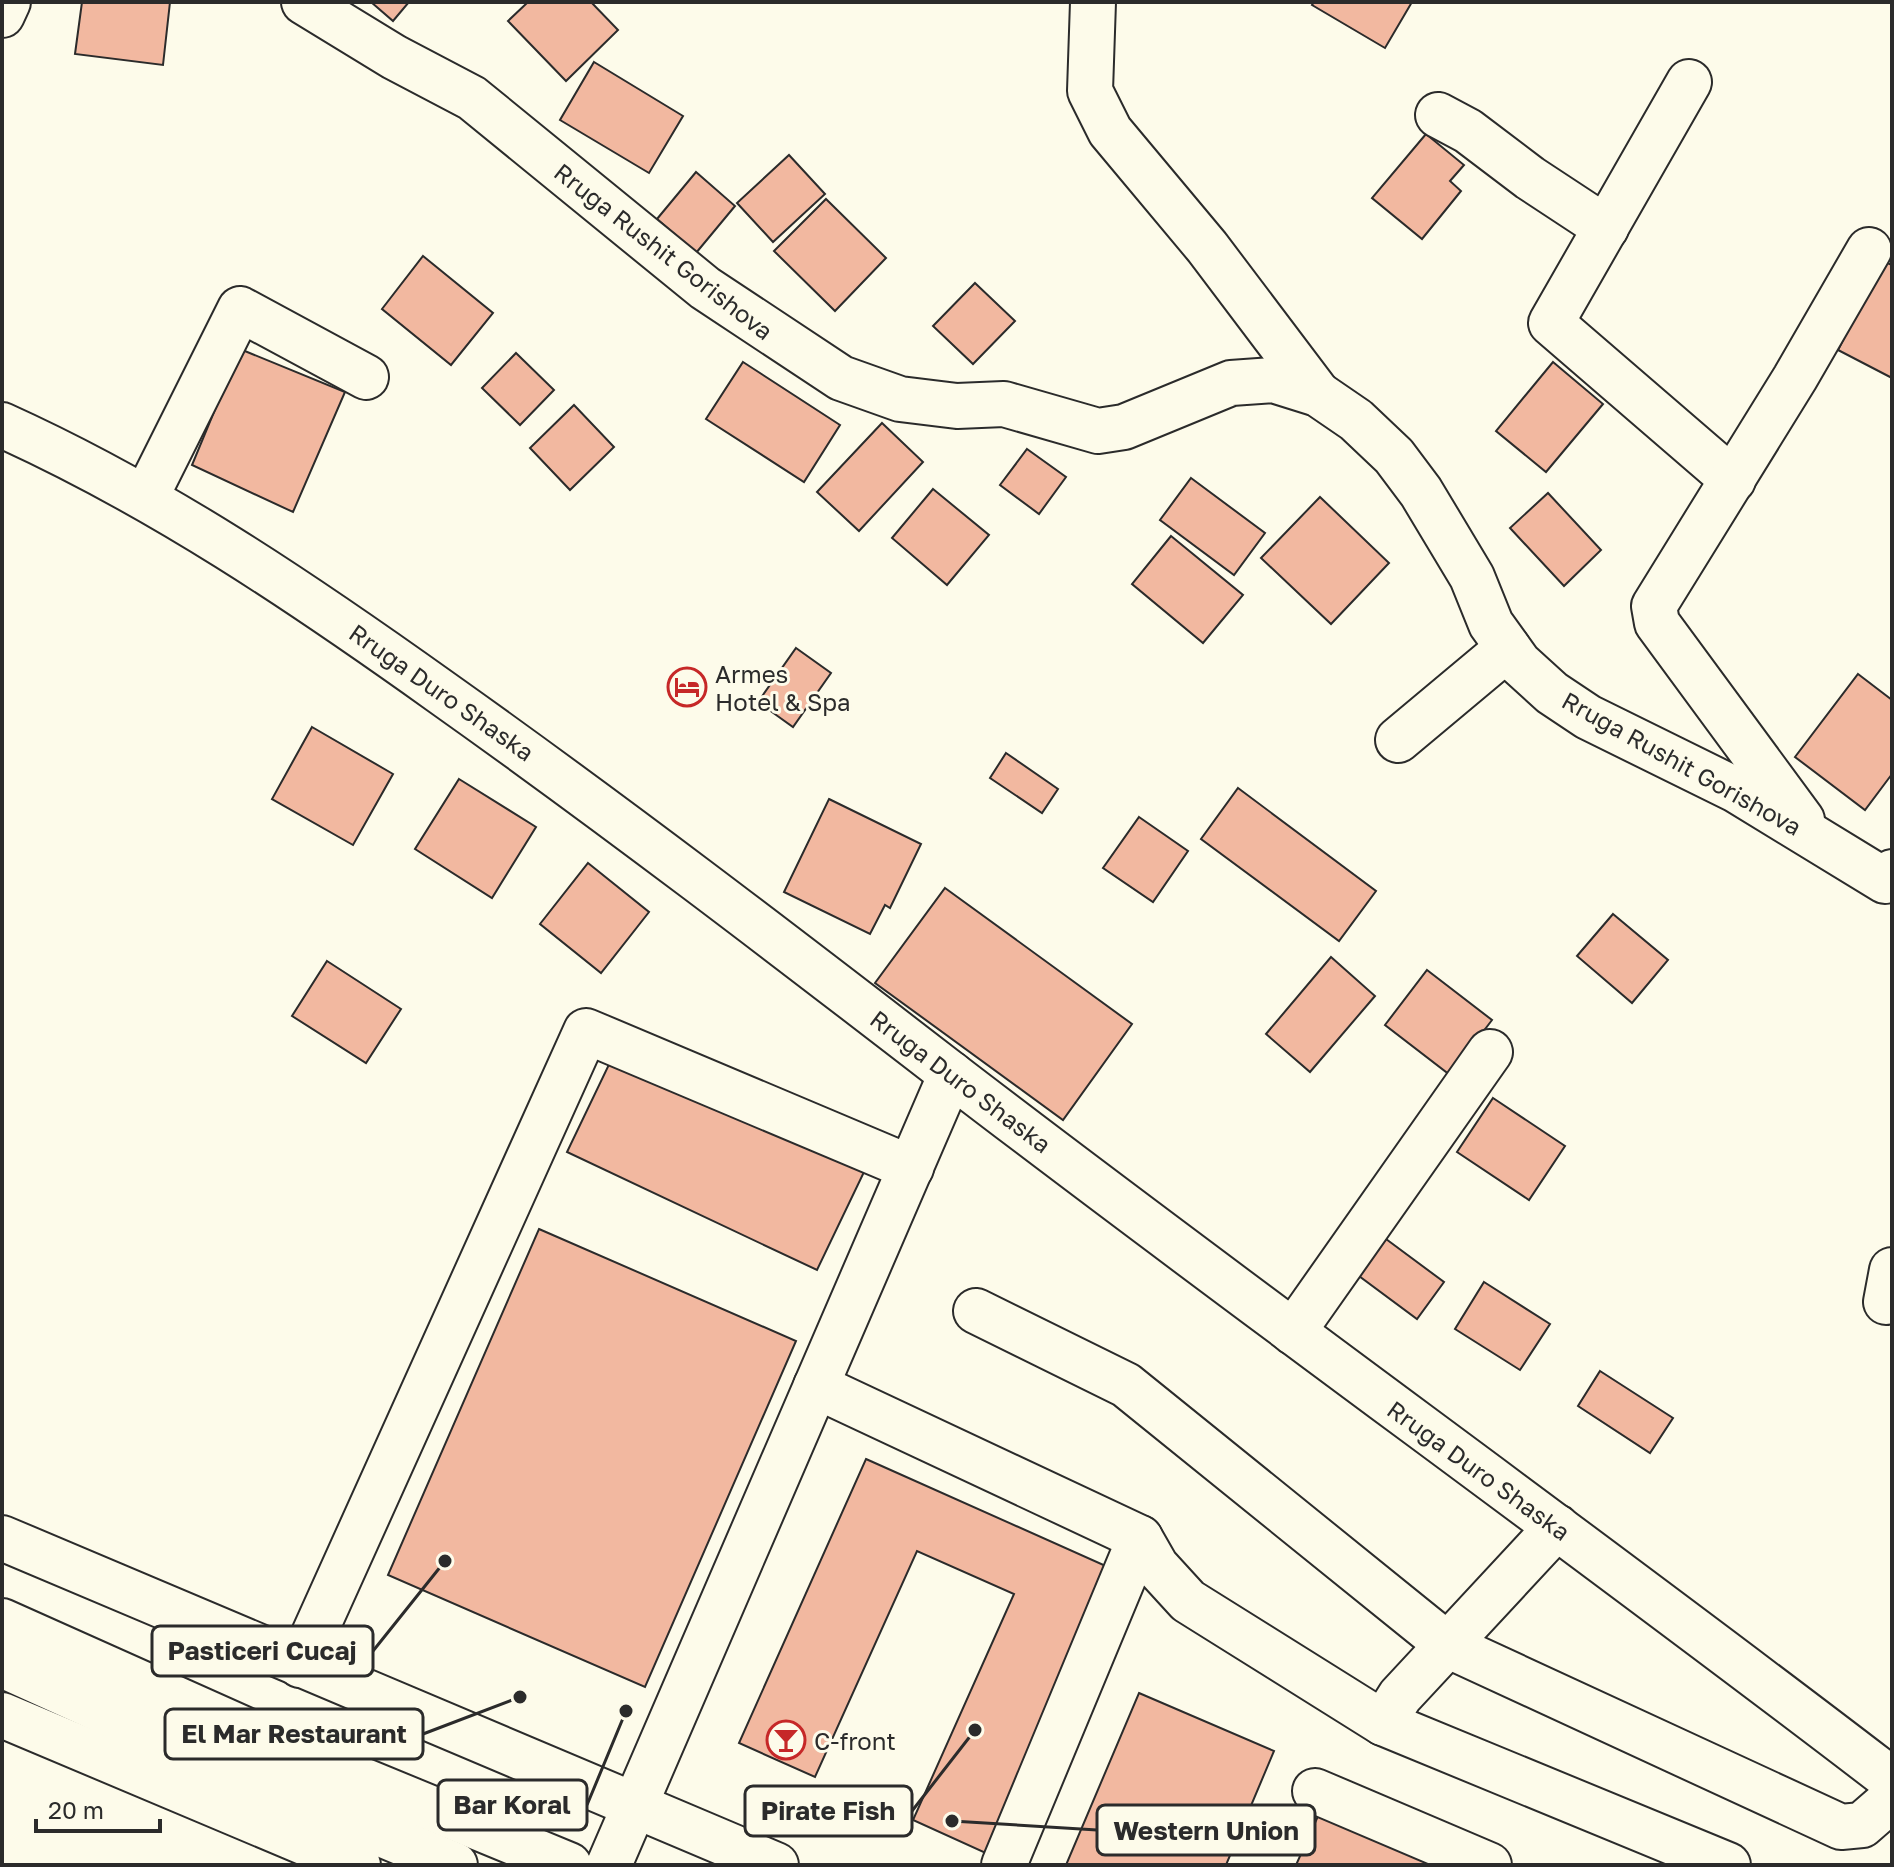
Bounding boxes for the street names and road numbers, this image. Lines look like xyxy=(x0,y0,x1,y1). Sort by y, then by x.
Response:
street label: Rruga Rushit Gorishova xyxy=(549,157,779,345)
street label: Rruga Duro Shaska xyxy=(344,617,540,767)
street label: Rruga Rushit Gorishova xyxy=(1557,685,1807,841)
street label: Rruga Duro Shaska xyxy=(865,1004,1057,1158)
street label: Rruga Duro Shaska xyxy=(1382,1394,1576,1546)

